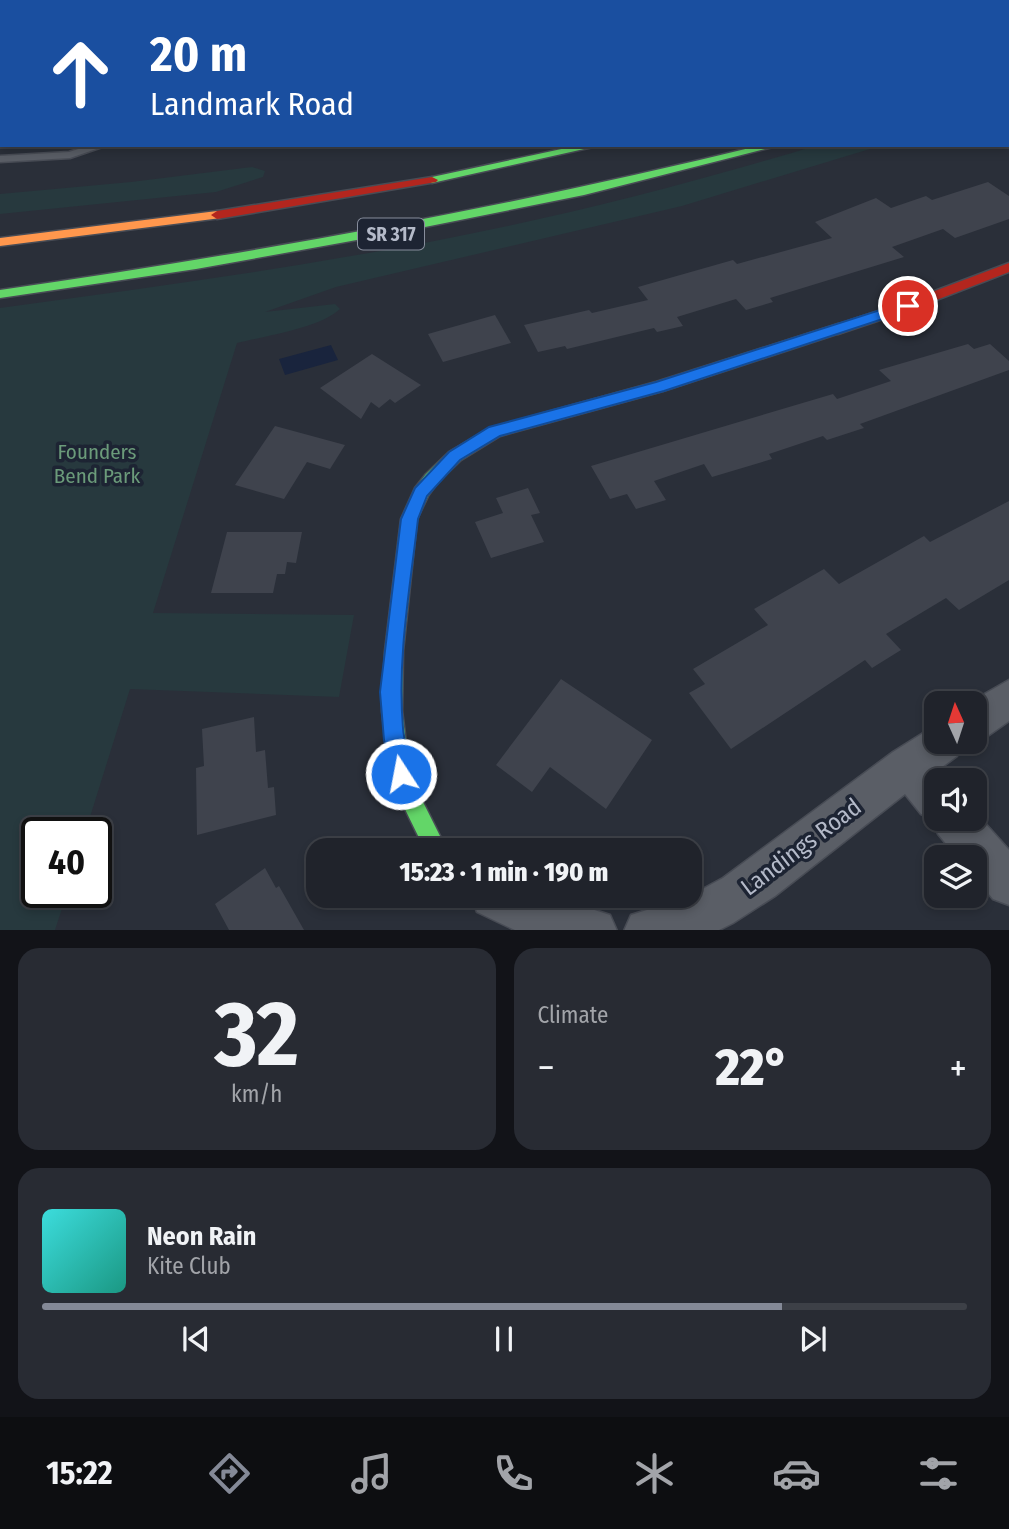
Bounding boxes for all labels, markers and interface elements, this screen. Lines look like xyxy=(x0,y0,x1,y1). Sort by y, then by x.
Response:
text: 20 m xyxy=(150,25,247,84)
icon: ahead xyxy=(35,28,126,119)
text: Landmark Road xyxy=(150,85,354,123)
road number: SR 317 xyxy=(358,218,424,250)
pin xyxy=(878,276,938,336)
icon: arrive xyxy=(889,287,927,325)
park label: Founders Bend Park xyxy=(54,439,140,489)
north arrow xyxy=(924,691,987,754)
map controls xyxy=(924,691,987,908)
position arrow xyxy=(364,737,438,811)
button: sound xyxy=(924,768,987,831)
street label: Landings Road xyxy=(735,793,867,901)
speed limit sign: 40 xyxy=(21,817,112,908)
button: layers xyxy=(924,845,987,908)
text: 15:23 · 1 min · 190 m xyxy=(400,857,608,888)
text: 32 xyxy=(215,980,299,1089)
text: Climate xyxy=(538,1001,608,1029)
text: 22° xyxy=(716,1036,789,1099)
text: − xyxy=(538,1045,555,1091)
text: + xyxy=(950,1045,967,1091)
text: km/h xyxy=(231,1080,282,1108)
text: Neon Rain xyxy=(147,1221,256,1252)
text: Kite Club xyxy=(147,1252,231,1280)
icon: previous xyxy=(177,1320,215,1358)
icon: pause xyxy=(485,1320,523,1358)
icon: next xyxy=(794,1320,832,1358)
icon: directions xyxy=(205,1449,254,1498)
icon: music xyxy=(347,1449,396,1498)
icon: phone xyxy=(489,1449,538,1498)
icon: climate xyxy=(630,1449,679,1498)
icon: car xyxy=(772,1449,821,1498)
icon: filters xyxy=(914,1449,963,1498)
text: 15:22 xyxy=(46,1454,113,1492)

